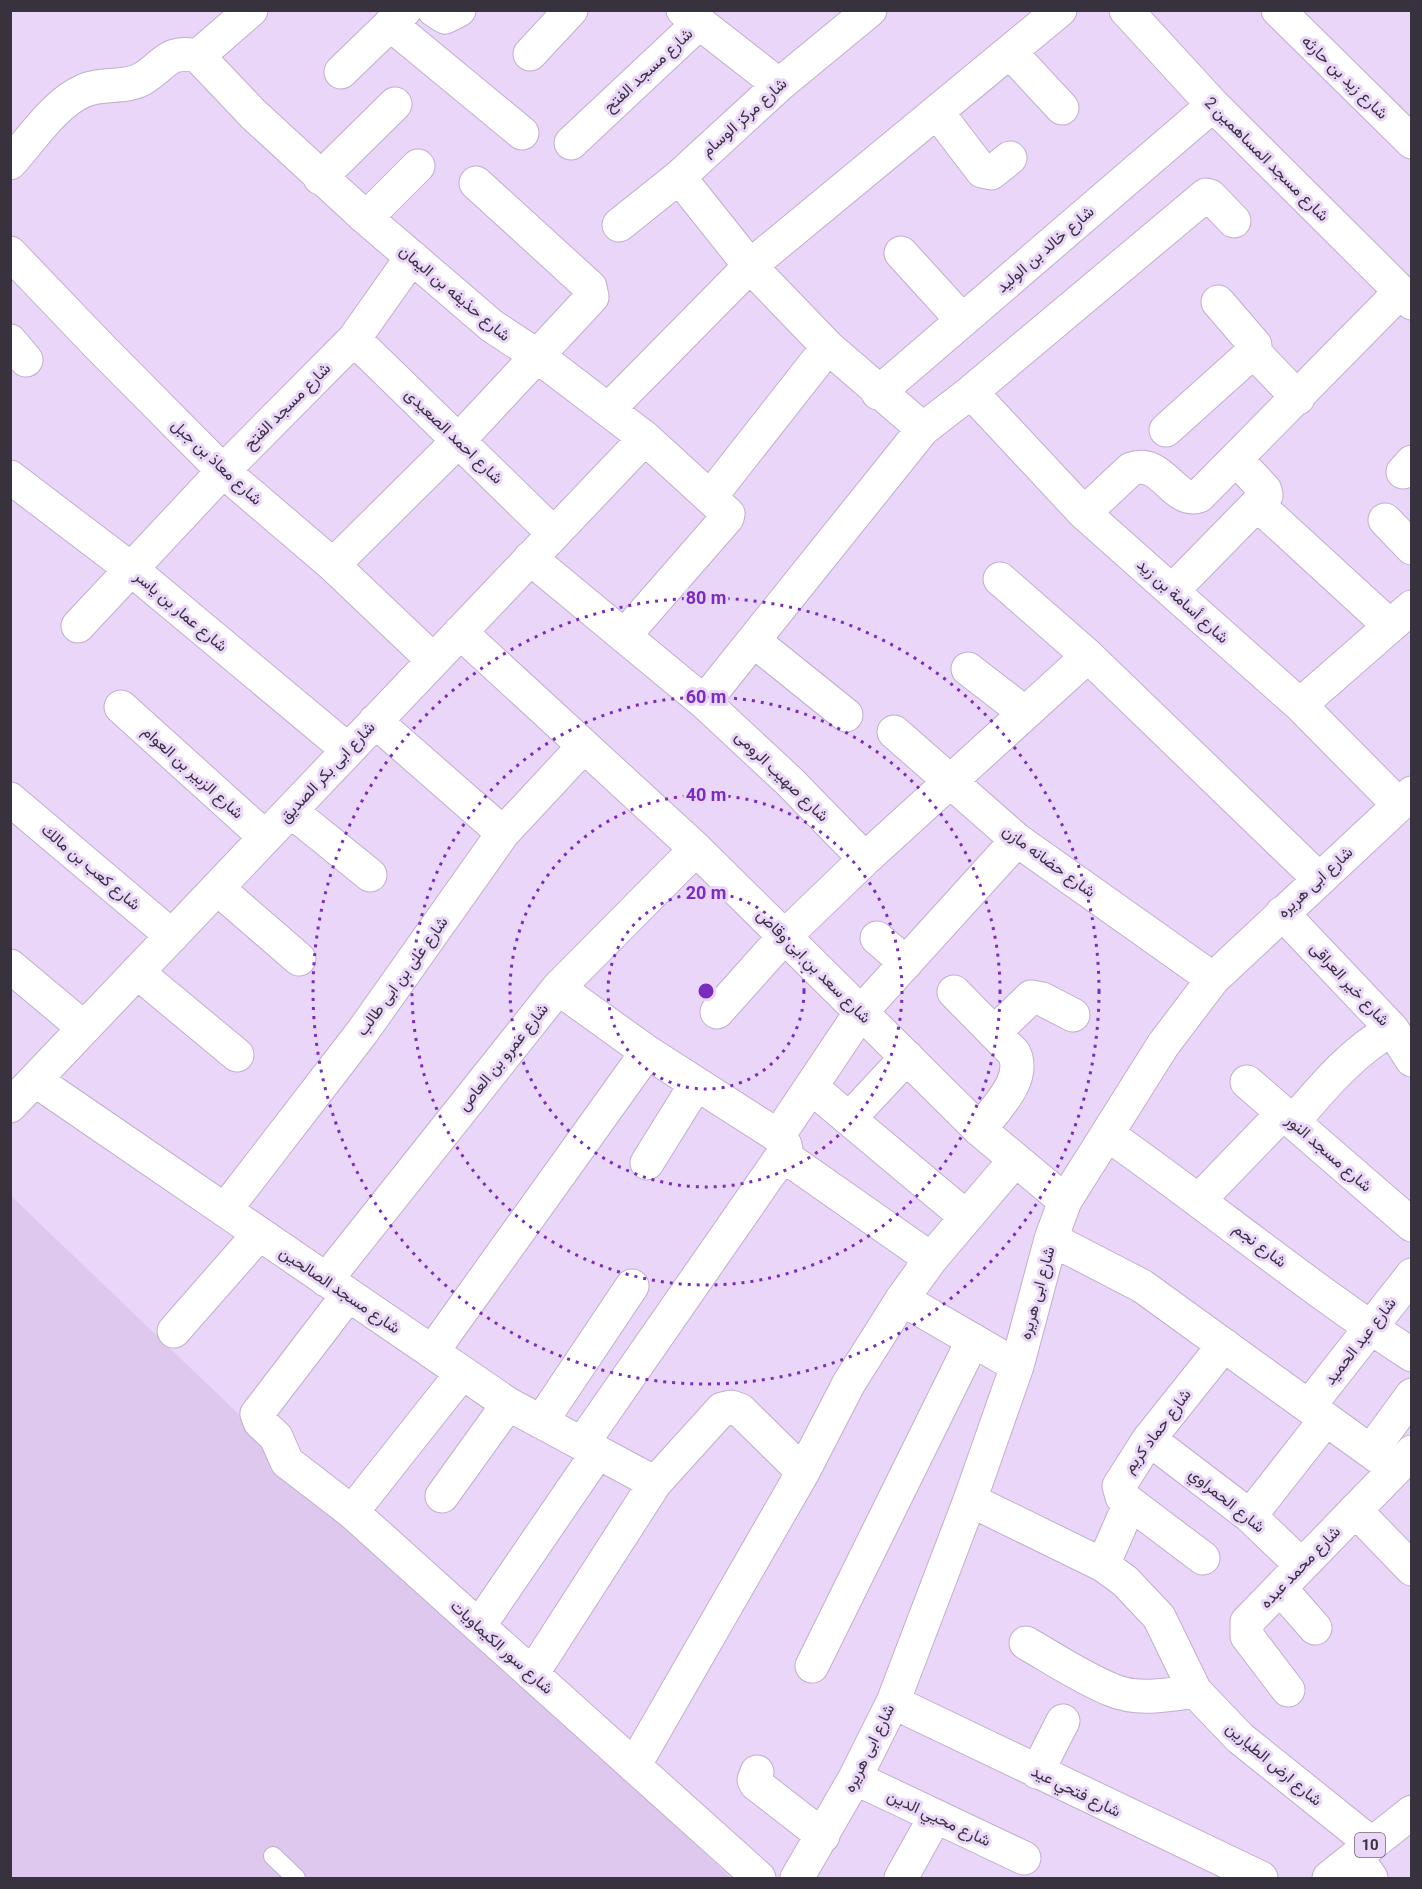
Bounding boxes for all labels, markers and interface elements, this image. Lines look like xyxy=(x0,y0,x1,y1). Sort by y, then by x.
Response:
street label: شارع مسجد الفتح xyxy=(600,24,698,117)
street label: شارع زيد بن حارثه xyxy=(1297,31,1392,124)
street label: شارع مركز الوسام xyxy=(697,74,792,162)
street label: شارع مسجد المساهمين 2 xyxy=(1200,93,1333,226)
street label: شارع خالد بن الوليد xyxy=(992,202,1099,298)
street label: شارع حذيفه بن اليمان xyxy=(394,241,514,347)
street label: شارع مسجد الفتح xyxy=(240,359,336,455)
street label: شارع احمد الصعيدى xyxy=(400,384,507,489)
street label: شارع معاذ بن جبل xyxy=(166,415,266,510)
street label: شارع أسامة بن زيد xyxy=(1132,555,1233,649)
street label: شارع عمار بن ياسر xyxy=(129,566,231,657)
text: 80 m xyxy=(686,587,726,608)
text: 60 m xyxy=(686,686,726,707)
street label: شارع ابى بكر الصديق xyxy=(275,717,380,828)
street label: شارع الزبير بن العوام xyxy=(137,722,247,824)
street label: شارع صهيب الرومى xyxy=(730,727,833,827)
text: 40 m xyxy=(686,784,726,805)
street label: شارع كعب بن مالك xyxy=(36,820,144,915)
street label: شارع حضانه مازن xyxy=(998,821,1099,903)
street label: شارع ابى هريره xyxy=(1274,842,1358,923)
text: 20 m xyxy=(686,882,726,903)
street label: شارع سعد بن ابى وقاص xyxy=(752,905,875,1028)
street label: شارع على بن ابى طالب xyxy=(352,913,453,1040)
street label: شارع خير العراقى xyxy=(1305,938,1394,1031)
centre of rings xyxy=(696,981,716,1001)
street label: شارع عمرو بن العاص xyxy=(454,1000,554,1116)
street label: شارع مسجد النور xyxy=(1280,1110,1376,1197)
street label: شارع نجم xyxy=(1228,1219,1290,1273)
street label: شارع مسجد الصالحين xyxy=(275,1243,404,1339)
street label: شارع ابى هريره xyxy=(1015,1244,1060,1342)
street label: شارع عبد الحميد xyxy=(1320,1294,1401,1390)
street label: شارع حماد كريم xyxy=(1119,1385,1196,1478)
street label: شارع الحمراوي xyxy=(1183,1464,1269,1539)
street label: شارع محمد عبده xyxy=(1256,1522,1345,1614)
street label: شارع سور الكيماويات xyxy=(446,1596,557,1699)
street label: شارع ابى هريره xyxy=(840,1701,900,1796)
street label: شارع ارض الطيارين xyxy=(1221,1718,1326,1811)
street label: شارع فتحي عيد xyxy=(1026,1761,1124,1824)
street label: شارع محيي الدين xyxy=(883,1786,994,1854)
road number: 10 xyxy=(1355,1833,1385,1857)

